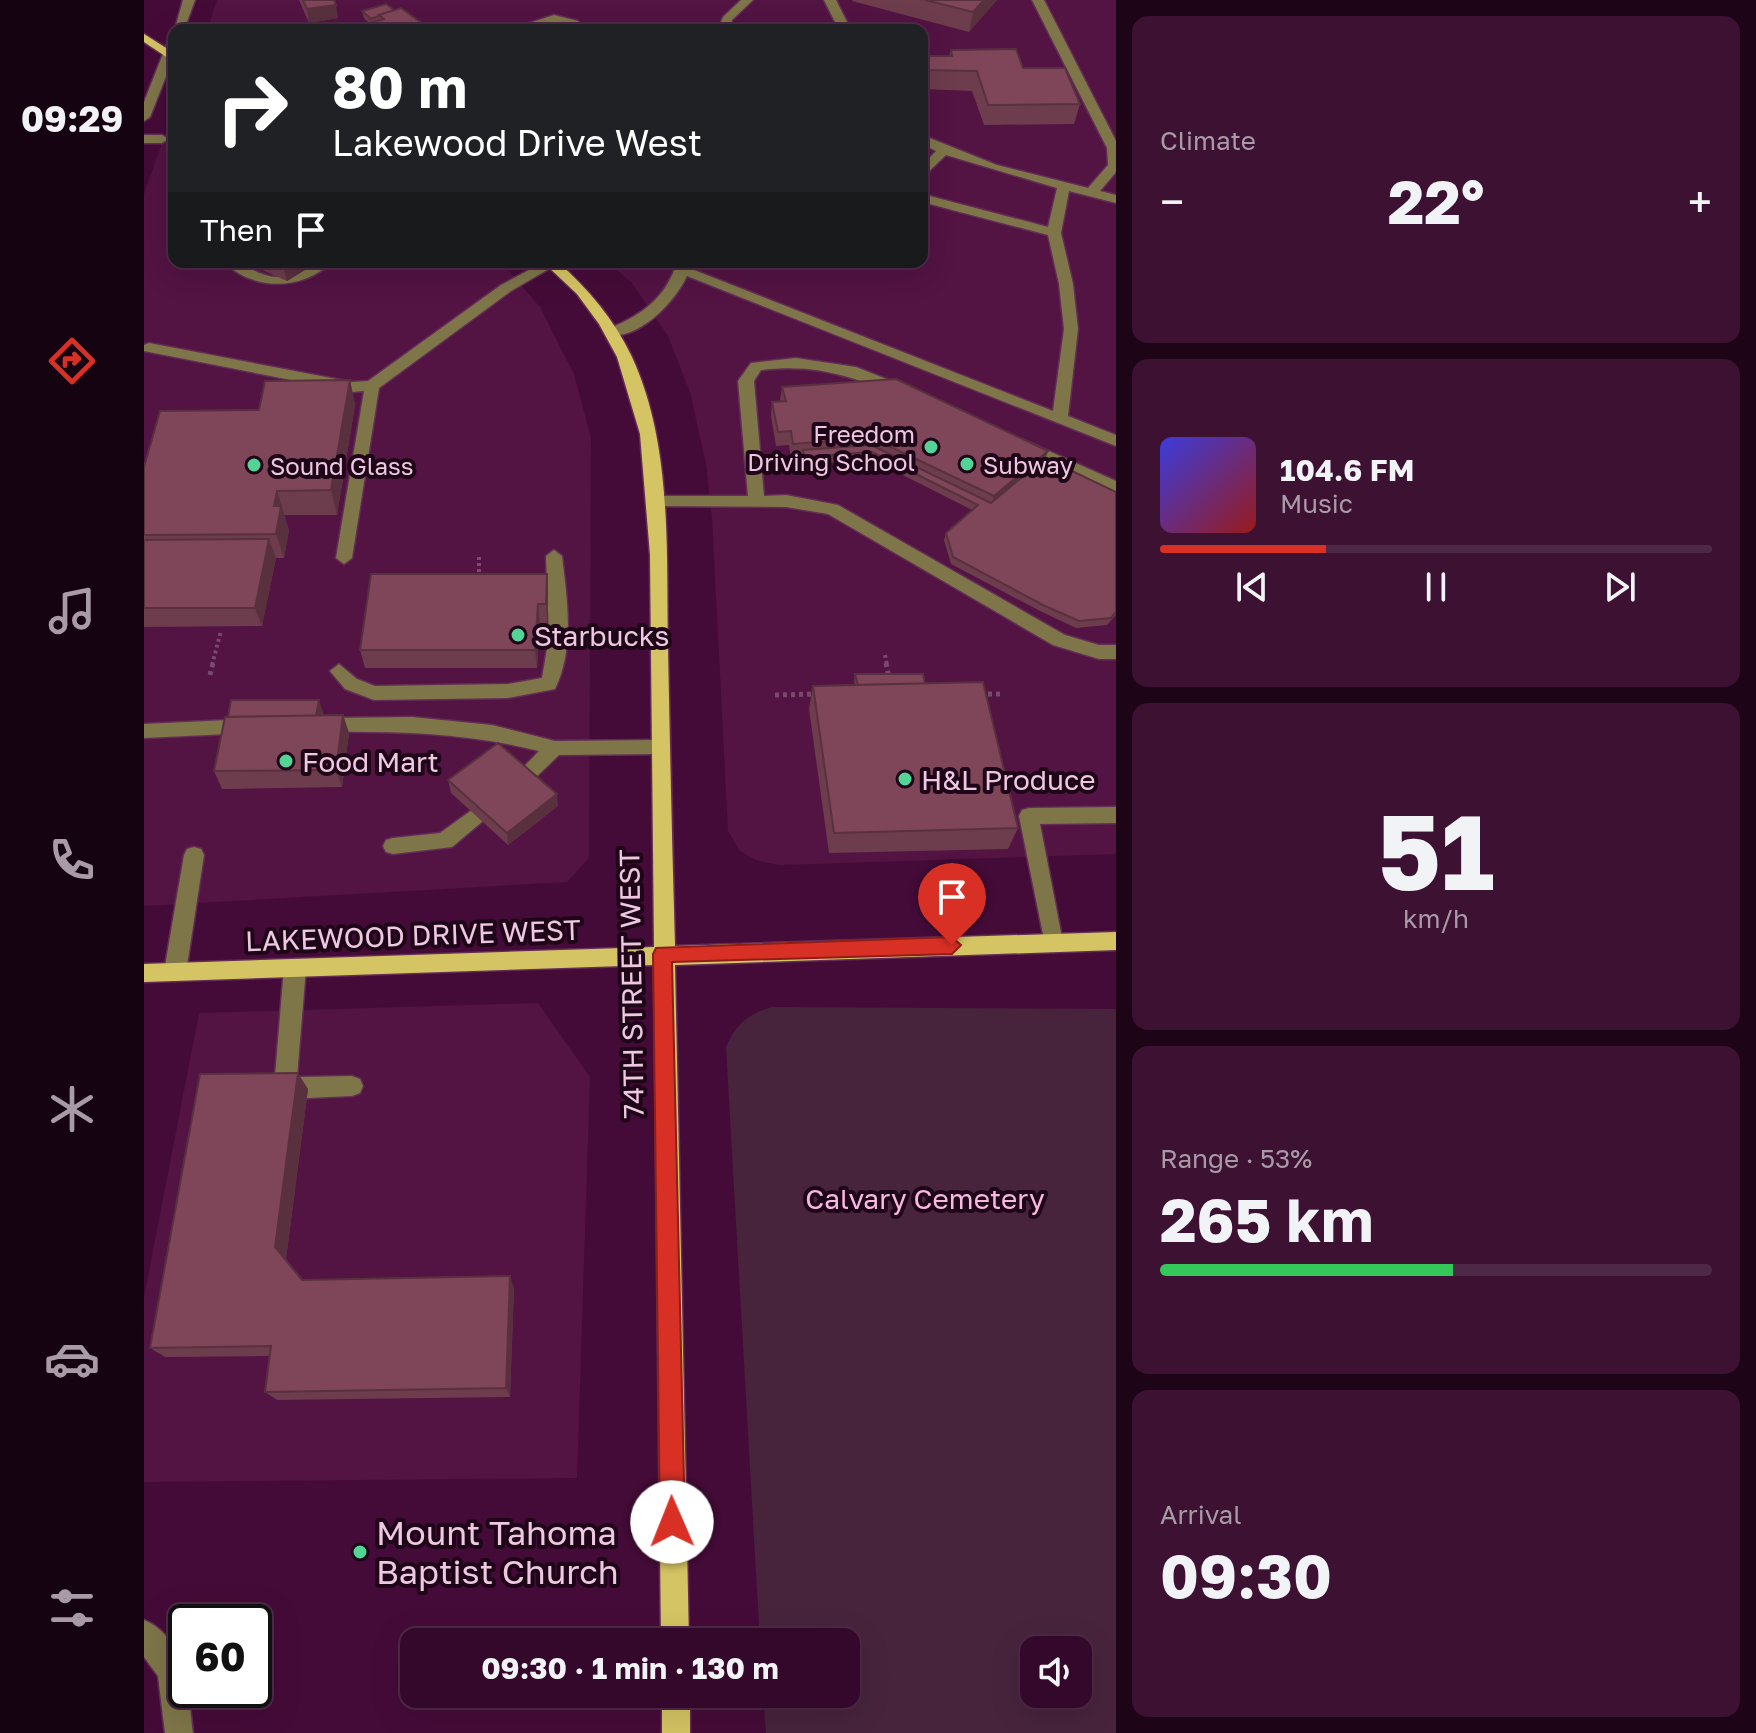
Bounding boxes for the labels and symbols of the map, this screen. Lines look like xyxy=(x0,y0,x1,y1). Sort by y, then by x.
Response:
place label: Freedom Driving School xyxy=(747,419,915,476)
marker: Freedom Driving School xyxy=(922,438,940,456)
place label: Subway xyxy=(983,450,1073,479)
place label: Sound Glass xyxy=(270,451,413,480)
marker: Subway xyxy=(958,455,976,473)
marker: Sound Glass xyxy=(245,456,263,474)
place label: Starbucks xyxy=(534,619,669,652)
marker: Starbucks xyxy=(509,626,527,644)
place label: Food Mart xyxy=(302,745,439,778)
marker: Food Mart xyxy=(277,752,295,770)
place label: H&L Produce xyxy=(921,763,1095,796)
marker: H&L Produce xyxy=(896,770,914,788)
street label: 74TH STREET WEST xyxy=(612,849,650,1119)
pin xyxy=(918,863,986,945)
street label: LAKEWOOD DRIVE WEST xyxy=(245,913,581,957)
park label: Calvary Cemetery xyxy=(805,1182,1045,1215)
position arrow xyxy=(630,1480,714,1564)
place label: Mount Tahoma Baptist Church xyxy=(376,1512,619,1591)
marker: Mount Tahoma Baptist Church xyxy=(351,1543,369,1561)
speed limit sign: 60 xyxy=(168,1604,272,1708)

